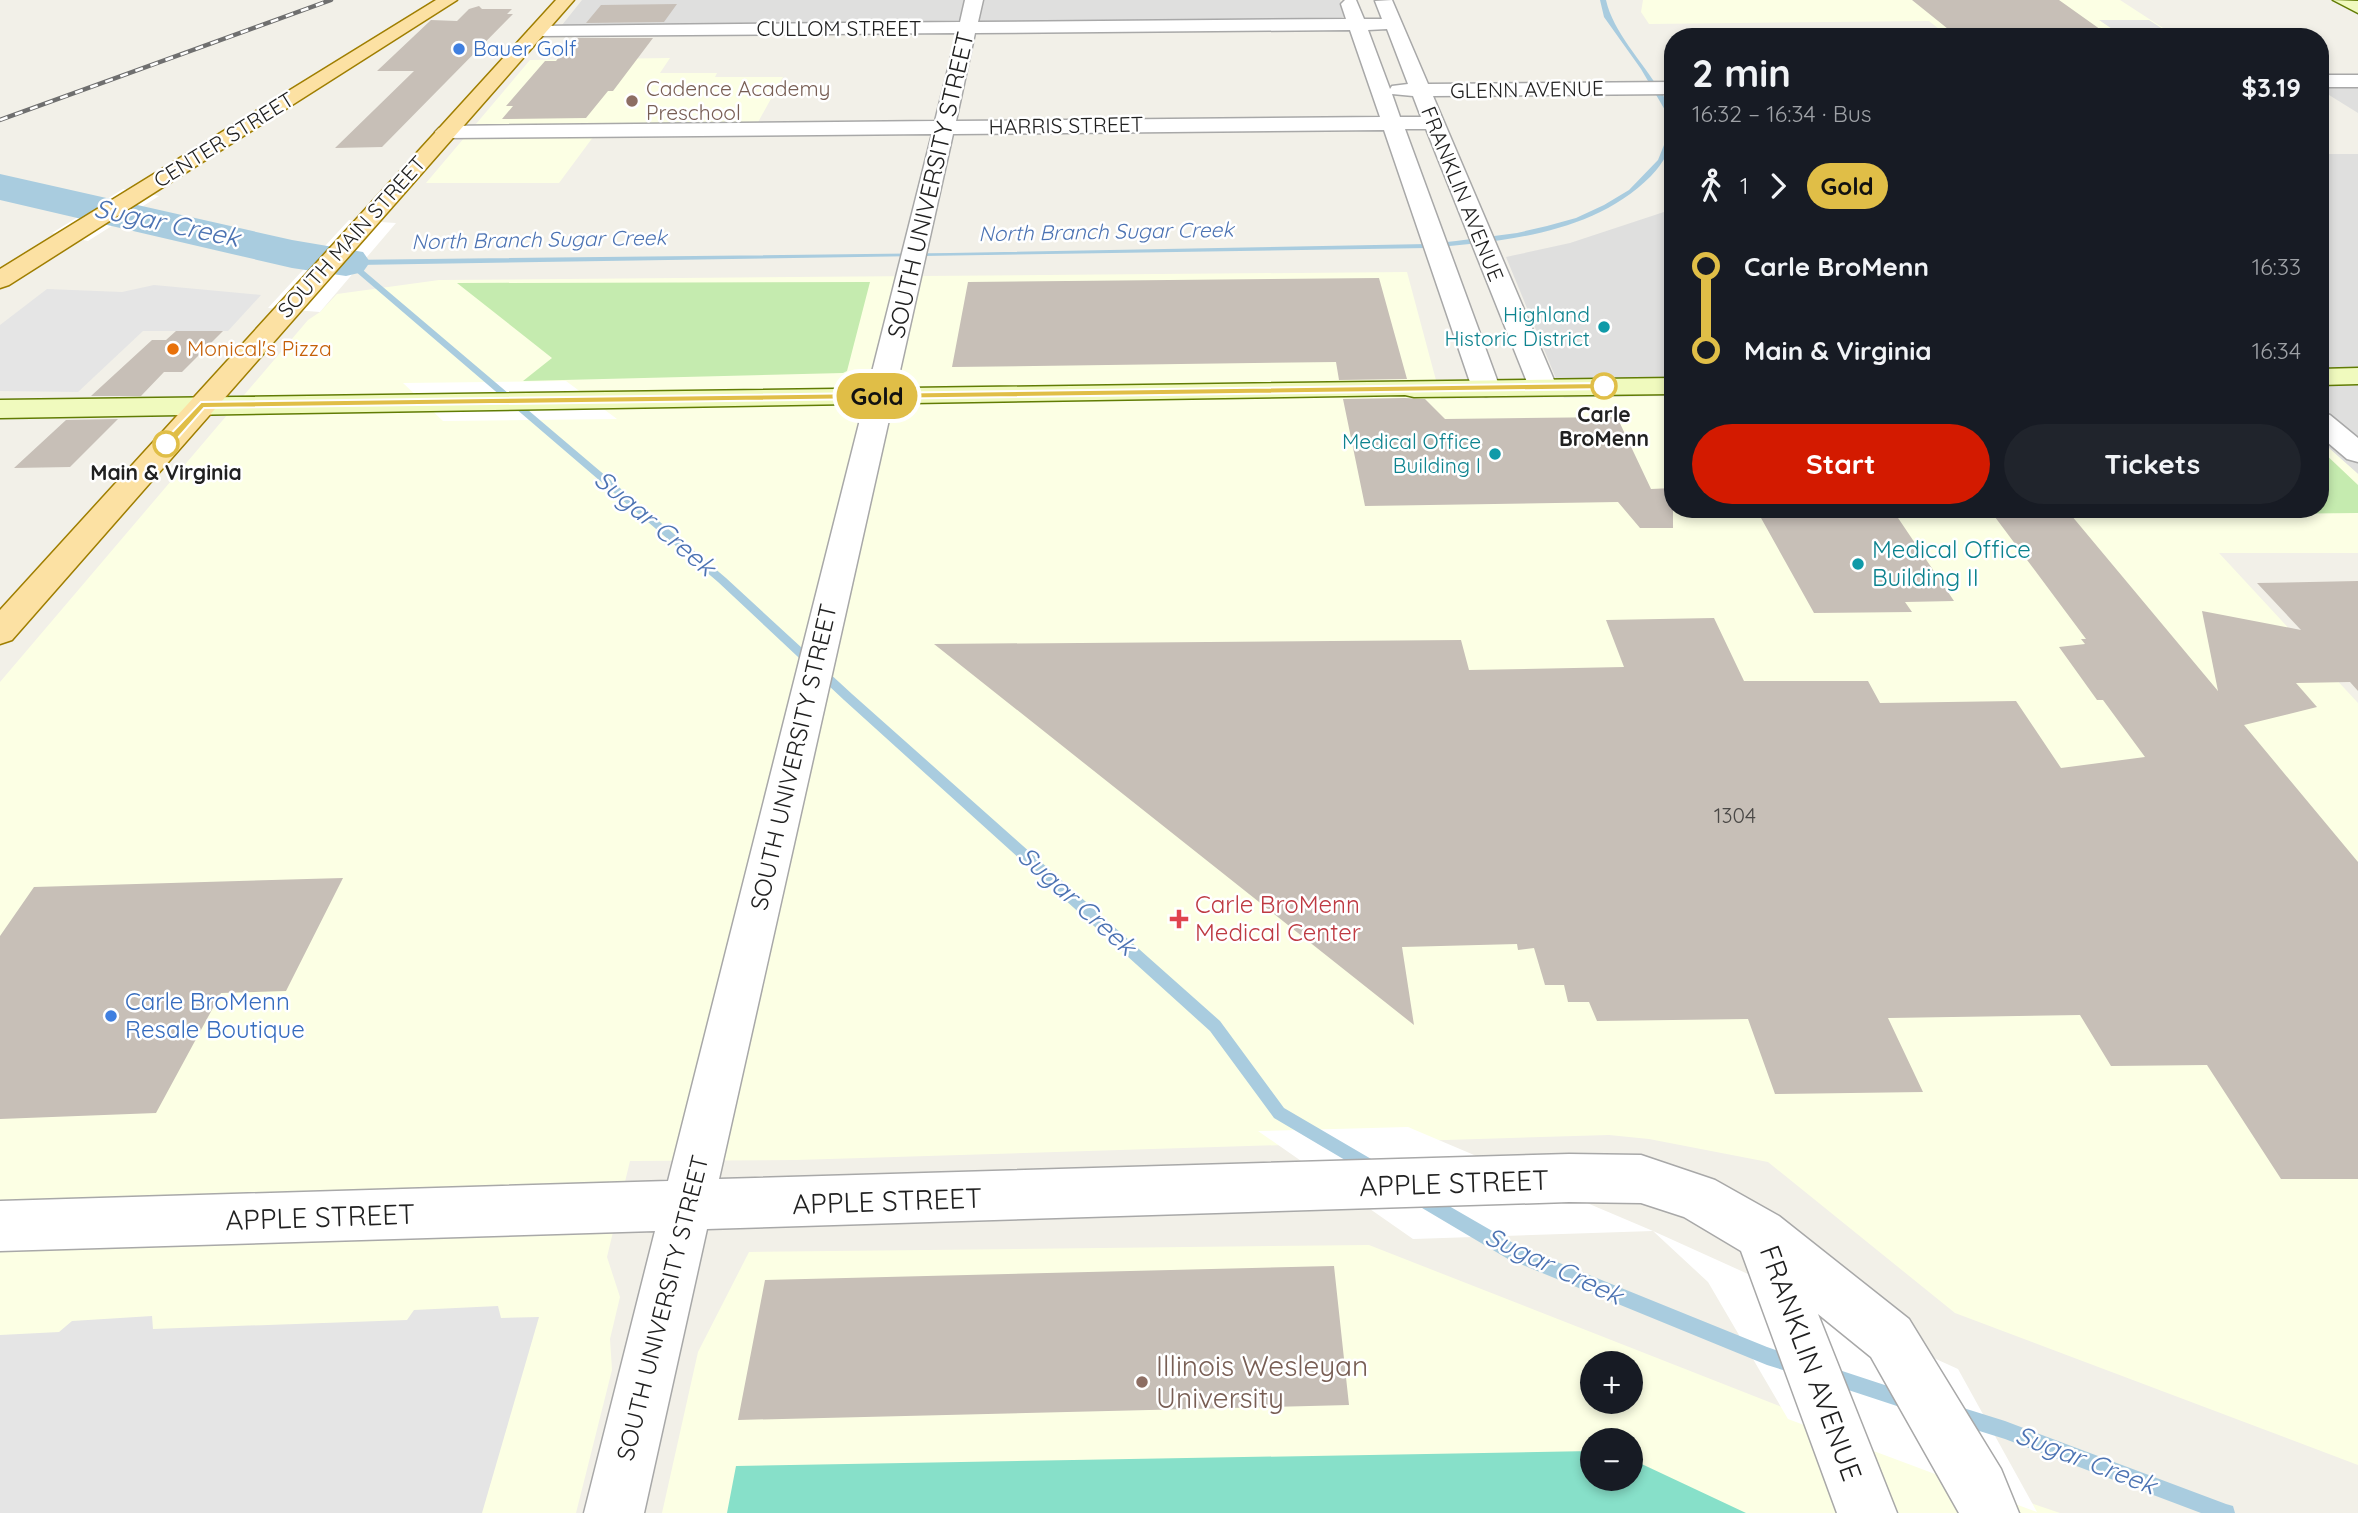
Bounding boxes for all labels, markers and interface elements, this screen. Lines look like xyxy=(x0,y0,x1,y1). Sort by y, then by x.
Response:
street label: CULLOM STREET xyxy=(756,15,922,41)
street label: SOUTH UNIVERSITY STREET xyxy=(880,29,980,341)
place label: Bauer Golf xyxy=(473,35,577,61)
marker: Bauer Golf xyxy=(451,41,467,57)
text: 2 min xyxy=(1692,49,1791,97)
text: $3.19 xyxy=(2241,71,2301,104)
place label: Cadence Academy Preschool xyxy=(646,75,830,125)
street label: GLENN AVENUE xyxy=(1450,75,1604,103)
street label: CENTER STREET xyxy=(149,86,298,193)
marker: Cadence Academy Preschool xyxy=(624,93,640,109)
text: 16:32 – 16:34 · Bus xyxy=(1692,99,1872,128)
street label: FRANKLIN AVENUE xyxy=(1416,102,1510,285)
street label: HARRIS STREET xyxy=(988,111,1144,139)
street label: SOUTH MAIN STREET xyxy=(272,150,431,323)
icon: walk xyxy=(1692,167,1730,205)
icon: forward xyxy=(1759,167,1797,205)
text: 1 xyxy=(1740,171,1749,200)
text: Gold xyxy=(1821,171,1874,201)
water label: Sugar Creek xyxy=(91,191,245,254)
water label: North Branch Sugar Creek xyxy=(978,216,1236,246)
water label: North Branch Sugar Creek xyxy=(411,224,669,254)
text: Carle BroMenn xyxy=(1744,250,1929,283)
text: 16:33 xyxy=(2252,252,2301,281)
place label: Highland Historic District xyxy=(1445,301,1590,351)
marker: Highland Historic District xyxy=(1596,319,1612,335)
text: Main & Virginia xyxy=(1744,334,1932,367)
place label: Monical's Pizza xyxy=(187,335,332,361)
text: 16:34 xyxy=(2252,336,2301,365)
marker: Monical's Pizza xyxy=(165,341,181,357)
line badge: Gold xyxy=(828,373,926,419)
marker: Carle BroMenn xyxy=(1591,373,1617,399)
text: Gold xyxy=(851,381,904,411)
place label: Carle BroMenn xyxy=(1559,401,1649,451)
button: Start xyxy=(1692,424,1990,504)
button: Tickets xyxy=(2004,424,2301,504)
place label: Medical Office Building I xyxy=(1342,428,1481,478)
marker: Main & Virginia xyxy=(153,431,179,457)
marker: Medical Office Building I xyxy=(1487,446,1503,462)
place label: Main & Virginia xyxy=(90,459,242,485)
water label: Sugar Creek xyxy=(588,462,724,584)
place label: Medical Office Building II xyxy=(1872,534,2031,592)
marker: Medical Office Building II xyxy=(1850,556,1866,572)
street label: SOUTH UNIVERSITY STREET xyxy=(743,601,843,913)
house number: 1304 xyxy=(1714,802,1756,828)
water label: Sugar Creek xyxy=(1011,839,1145,964)
place label: Carle BroMenn Medical Center xyxy=(1195,889,1361,947)
marker: Carle BroMenn Medical Center xyxy=(1169,909,1189,929)
place label: Carle BroMenn Resale Boutique xyxy=(125,986,305,1044)
marker: Carle BroMenn Resale Boutique xyxy=(103,1008,119,1024)
street label: SOUTH UNIVERSITY STREET xyxy=(610,1152,715,1464)
street label: APPLE STREET xyxy=(1358,1162,1550,1203)
street label: APPLE STREET xyxy=(791,1180,983,1221)
street label: APPLE STREET xyxy=(224,1196,416,1237)
water label: Sugar Creek xyxy=(1480,1219,1630,1313)
street label: FRANKLIN AVENUE xyxy=(1753,1240,1870,1485)
place label: Illinois Wesleyan University xyxy=(1156,1348,1368,1415)
map controls xyxy=(1580,1351,1643,1491)
button: + xyxy=(1580,1351,1643,1414)
marker: Illinois Wesleyan University xyxy=(1134,1374,1150,1390)
water label: Sugar Creek xyxy=(2011,1418,2163,1502)
button: − xyxy=(1580,1428,1643,1491)

